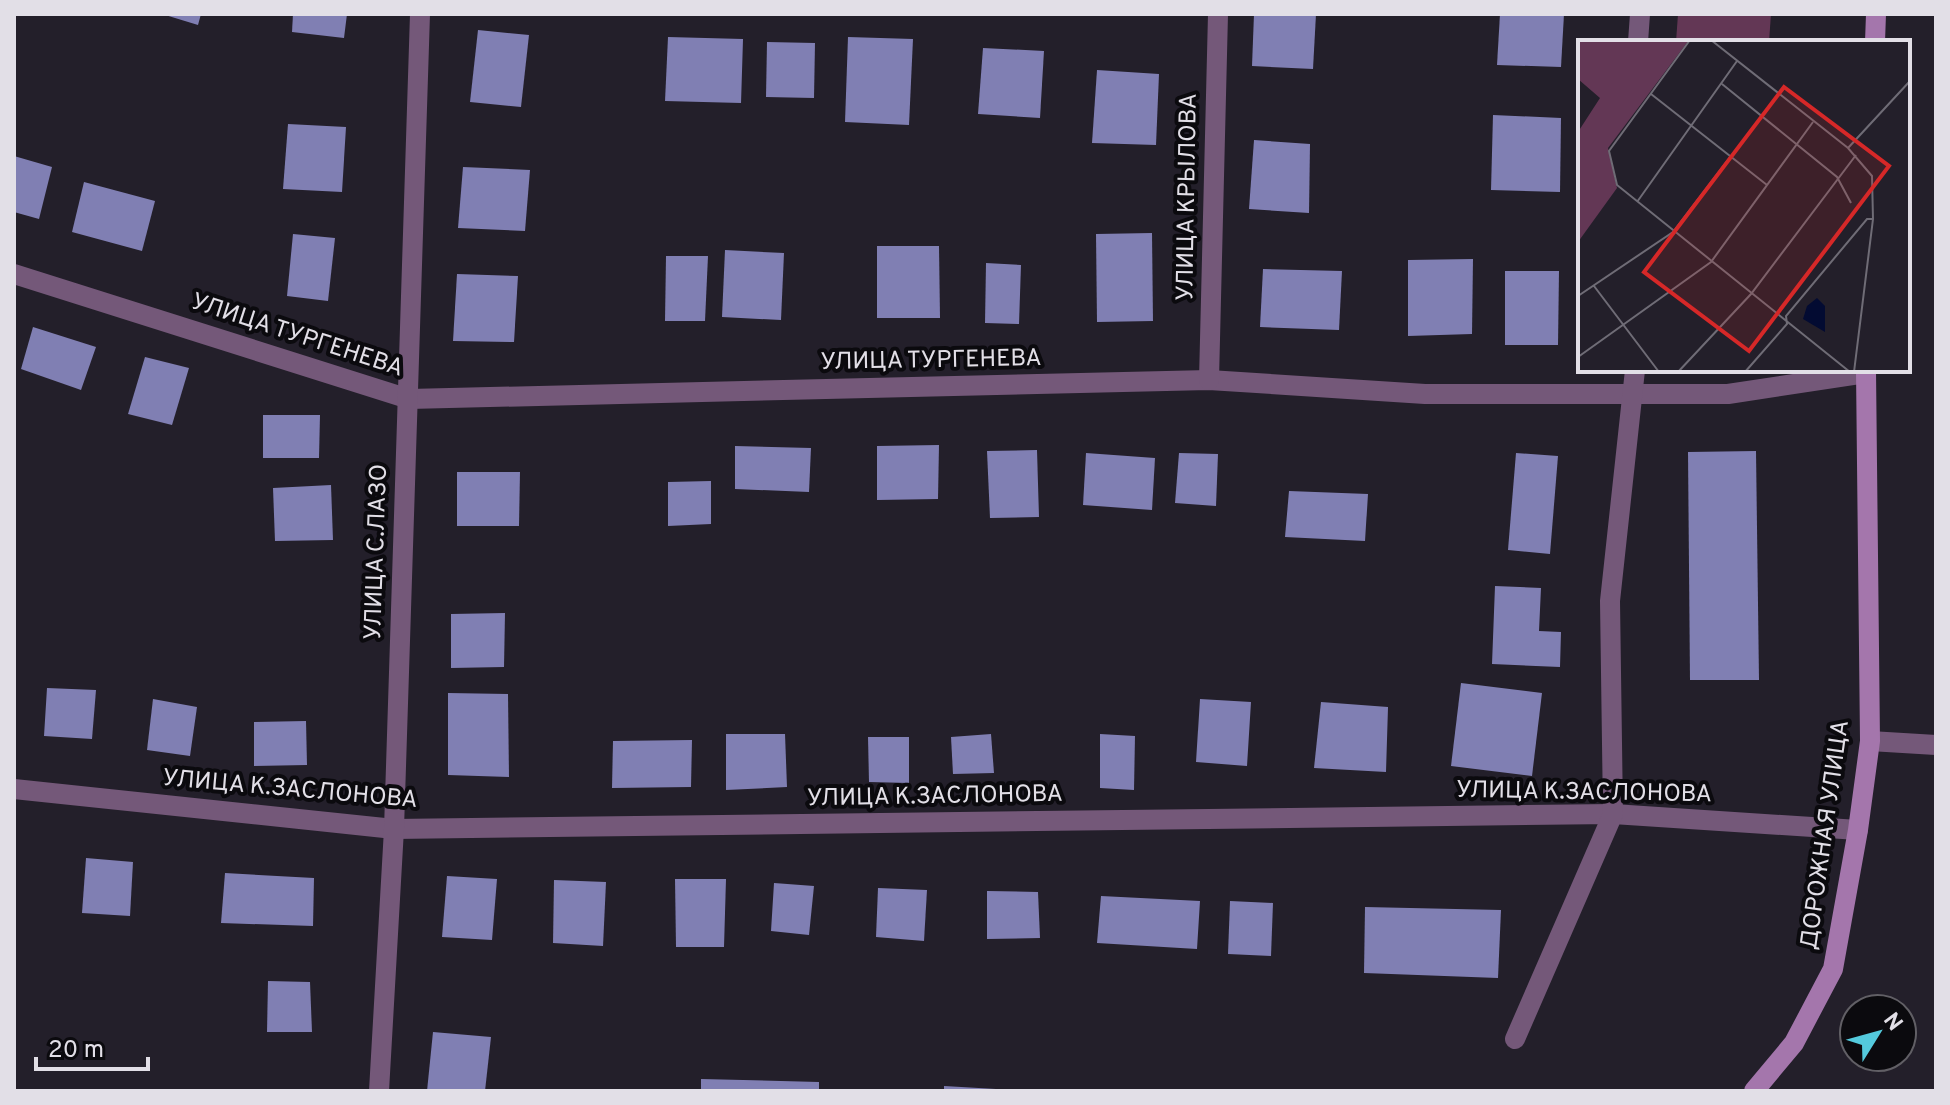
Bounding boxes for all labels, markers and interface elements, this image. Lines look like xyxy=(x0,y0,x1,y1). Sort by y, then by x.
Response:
inset map xyxy=(1578,40,1910,372)
street label: УЛИЦА КРЫЛОВА xyxy=(1171,93,1205,301)
street label: УЛИЦА ТУРГЕНЕВА xyxy=(187,288,407,384)
street label: УЛИЦА ТУРГЕНЕВА xyxy=(820,344,1042,378)
street label: УЛИЦА С.ЛАЗО xyxy=(359,464,395,640)
street label: ДОРОЖНАЯ УЛИЦА xyxy=(1795,718,1857,952)
street label: УЛИЦА К.ЗАСЛОНОВА xyxy=(161,764,419,816)
street label: УЛИЦА К.ЗАСЛОНОВА xyxy=(1456,776,1712,810)
street label: УЛИЦА К.ЗАСЛОНОВА xyxy=(807,780,1063,814)
north arrow xyxy=(1838,993,1918,1073)
text: N xyxy=(1876,1008,1908,1037)
scale bar xyxy=(36,1021,148,1071)
text: 20 m xyxy=(48,1036,104,1066)

